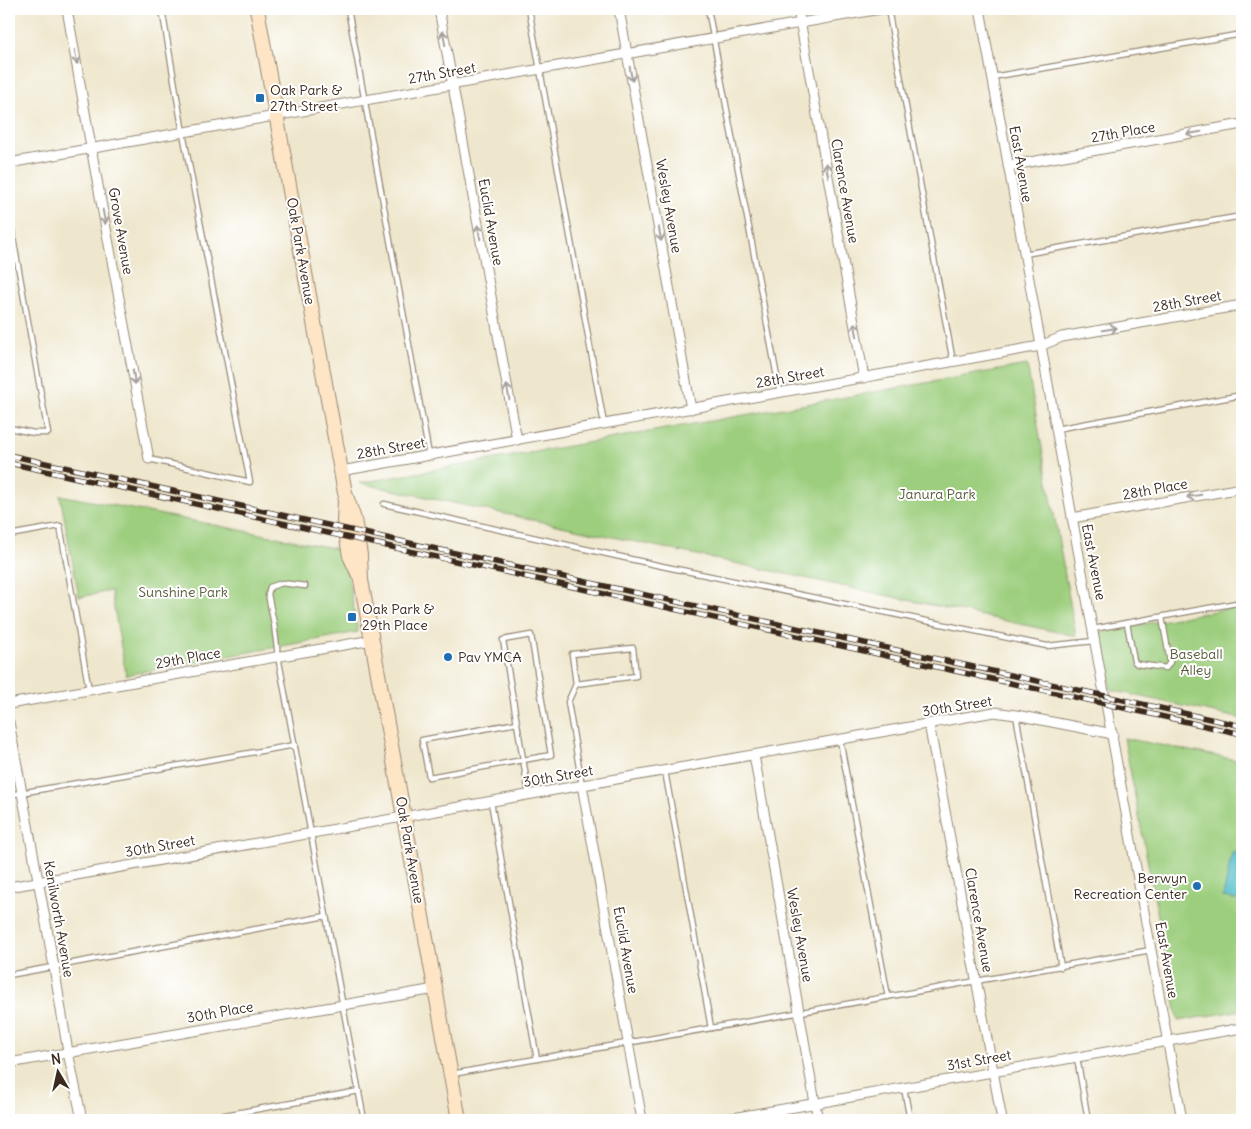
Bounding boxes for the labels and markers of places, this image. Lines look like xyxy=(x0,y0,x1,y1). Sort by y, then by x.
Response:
place label: Oak Park & 27th Street xyxy=(270,81,343,115)
marker: Oak Park & 27th Street xyxy=(254,92,266,104)
place label: Oak Park & 29th Place xyxy=(362,600,435,634)
marker: Oak Park & 29th Place xyxy=(346,611,358,623)
place label: Pav YMCA xyxy=(458,648,522,666)
marker: Pav YMCA xyxy=(442,651,454,663)
place label: Berwyn Recreation Center xyxy=(1074,869,1187,903)
marker: Berwyn Recreation Center xyxy=(1191,880,1203,892)

